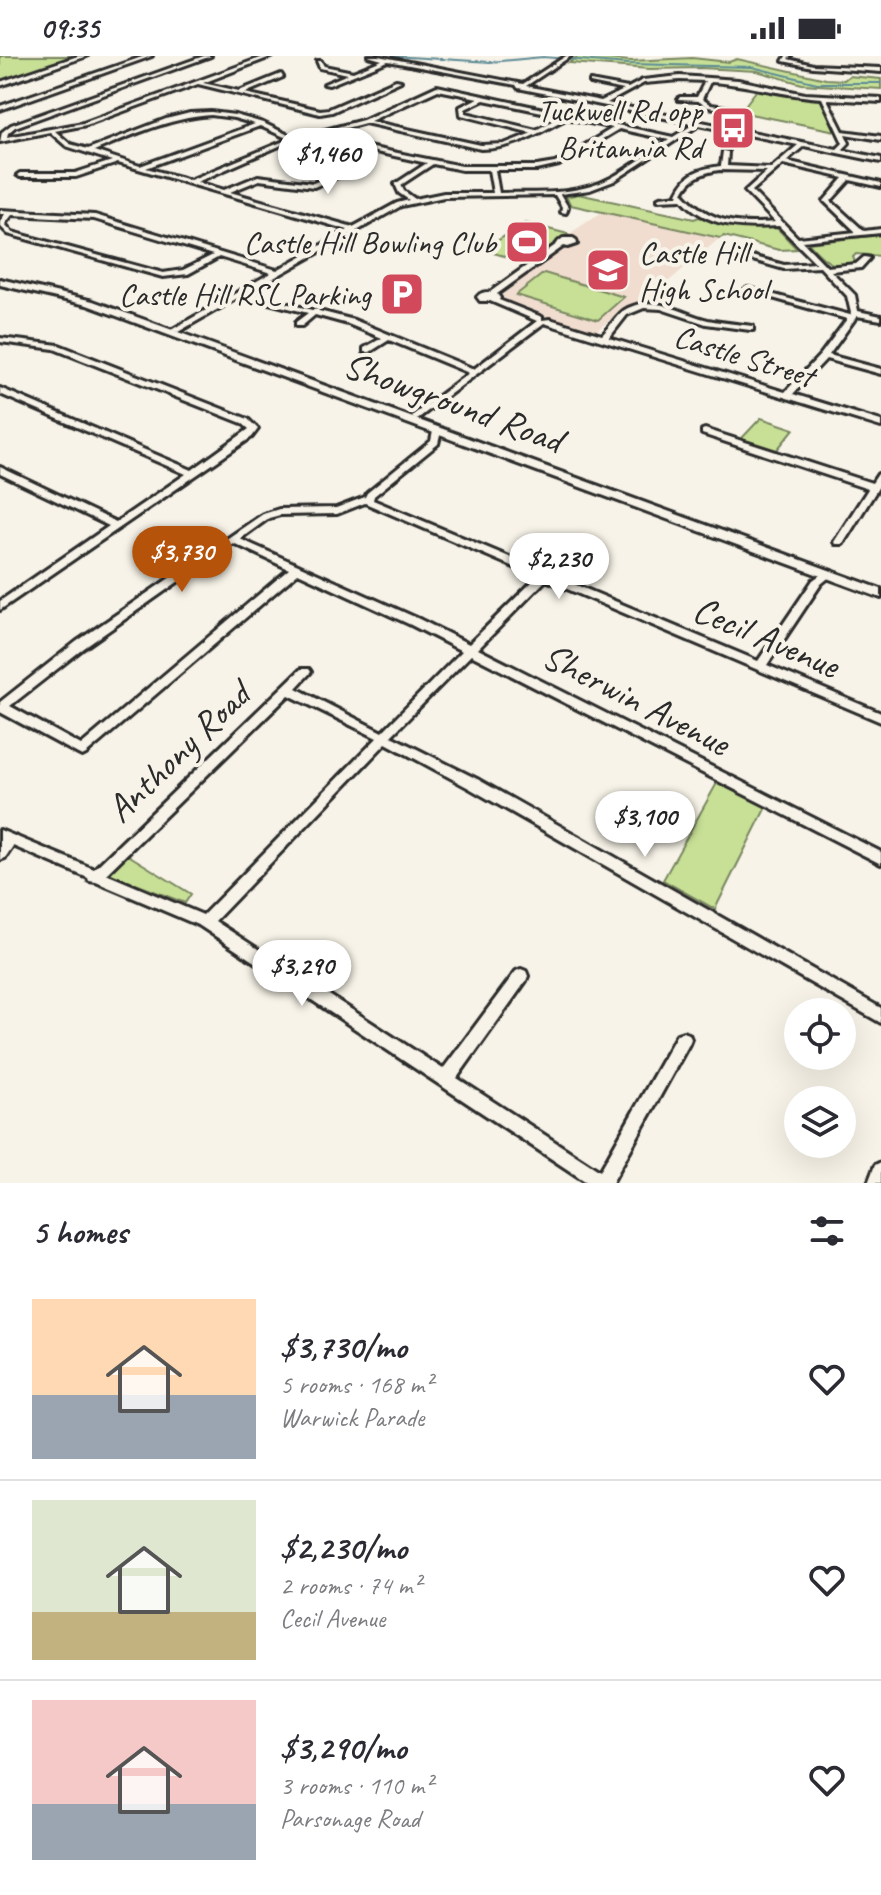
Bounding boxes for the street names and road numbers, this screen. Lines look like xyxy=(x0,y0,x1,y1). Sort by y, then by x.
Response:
street label: Castle Street xyxy=(669,315,823,398)
street label: Showground Road xyxy=(337,341,575,465)
street label: Cecil Avenue xyxy=(686,585,848,690)
street label: Sherwin Avenue xyxy=(535,632,740,767)
street label: Anthony Road xyxy=(96,668,264,832)

